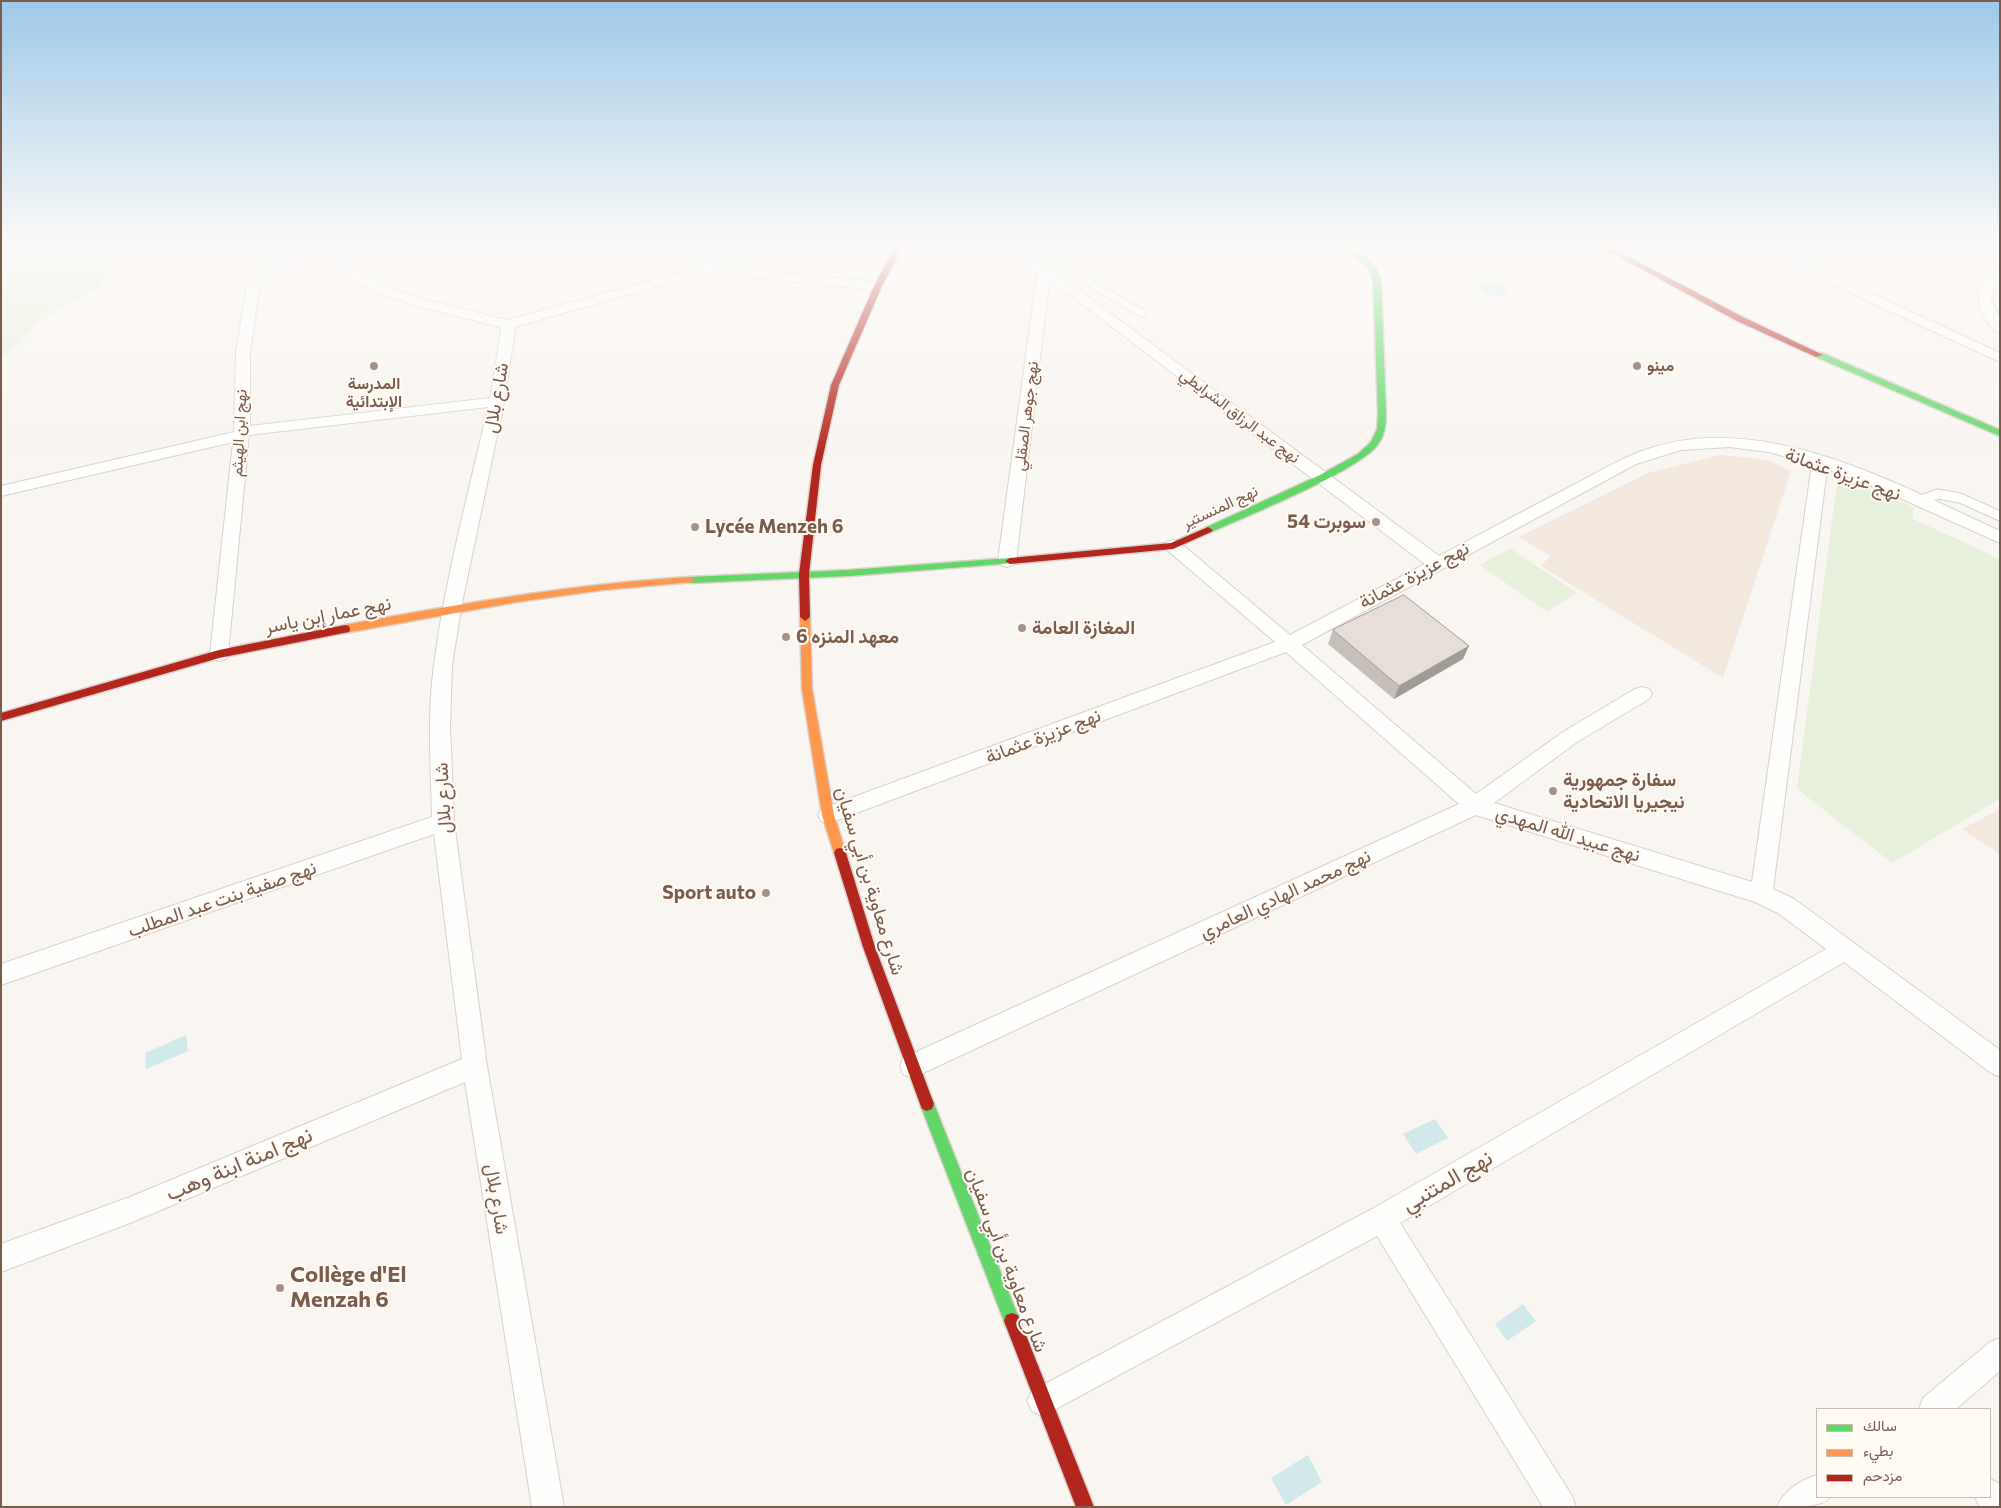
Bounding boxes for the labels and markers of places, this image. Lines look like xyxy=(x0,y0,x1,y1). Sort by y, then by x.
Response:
place label: مينو xyxy=(1647,356,1674,376)
marker: المدرسة الإبتدائية xyxy=(368,360,380,372)
marker: مينو xyxy=(1631,360,1643,372)
place label: المدرسة الإبتدائية xyxy=(346,374,402,412)
place label: سوبرت 54 xyxy=(1287,511,1366,533)
place label: Lycée Menzeh 6 xyxy=(705,516,843,538)
marker: سوبرت 54 xyxy=(1370,516,1382,528)
marker: Lycée Menzeh 6 xyxy=(689,521,701,533)
place label: المغازة العامة xyxy=(1032,617,1135,639)
marker: المغازة العامة xyxy=(1016,622,1028,634)
place label: معهد المنزه 6 xyxy=(796,626,899,648)
marker: معهد المنزه 6 xyxy=(780,631,792,643)
place label: سفارة جمهورية نيجيريا الاتحادية xyxy=(1563,769,1684,813)
marker: سفارة جمهورية نيجيريا الاتحادية xyxy=(1547,785,1559,797)
place label: Sport auto xyxy=(662,882,756,904)
marker: Sport auto xyxy=(760,887,772,899)
place label: Collège d'El Menzah 6 xyxy=(290,1262,406,1314)
marker: Collège d'El Menzah 6 xyxy=(274,1282,286,1294)

